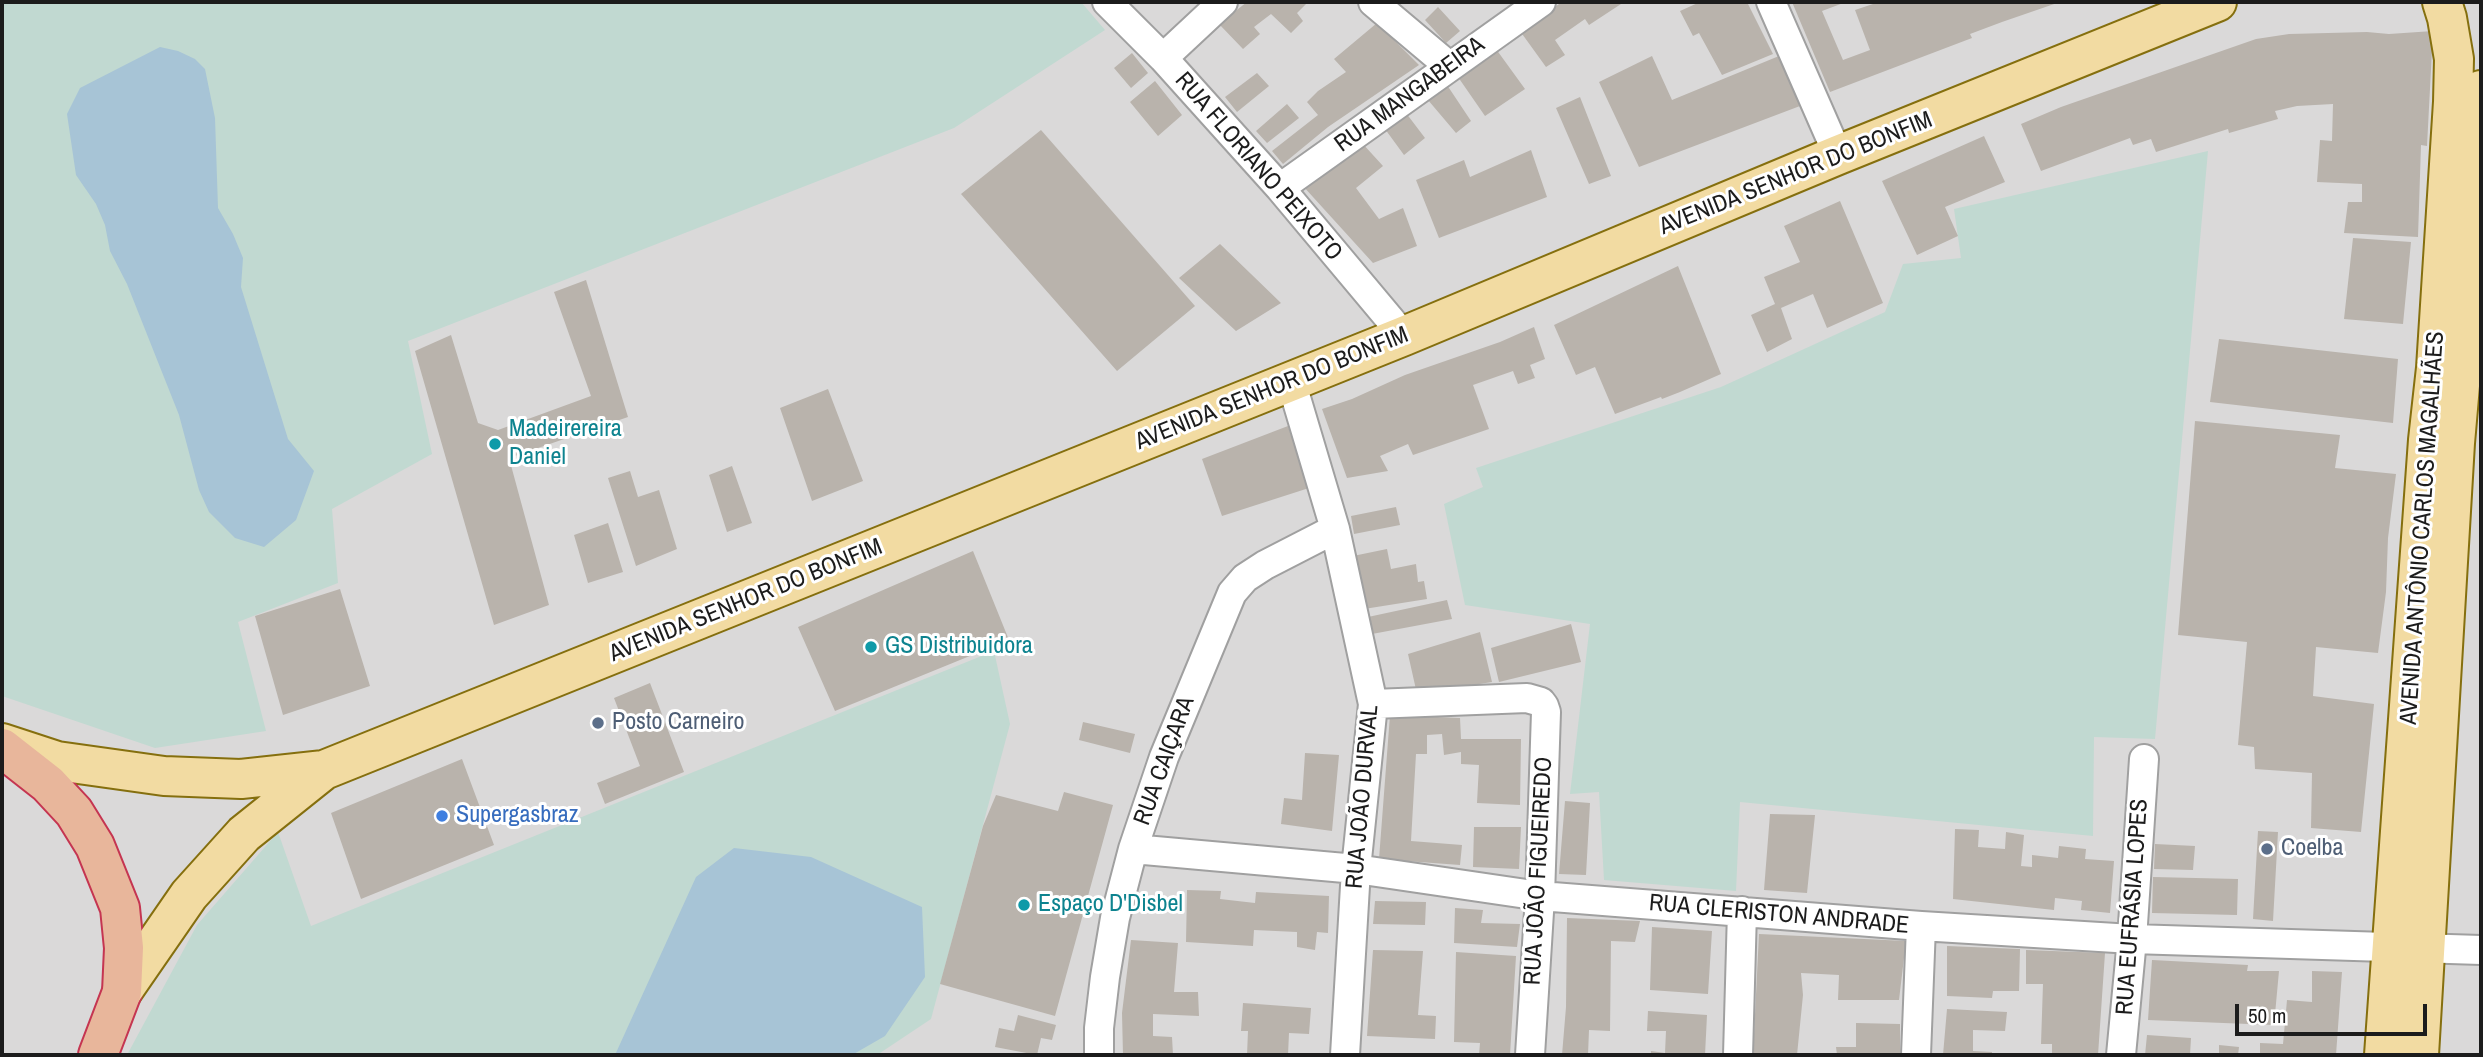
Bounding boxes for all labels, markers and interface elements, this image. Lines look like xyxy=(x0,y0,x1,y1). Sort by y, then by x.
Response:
street label: RUA MANGABEIRA xyxy=(1329,31,1491,159)
street label: RUA FLORIANO PEIXOTO xyxy=(1168,67,1348,267)
street label: AVENIDA SENHOR DO BONFIM xyxy=(1655,106,1937,242)
street label: AVENIDA SENHOR DO BONFIM xyxy=(1131,321,1413,457)
street label: AVENIDA ANTÔNIO CARLOS MAGALHÃES xyxy=(2395,330,2451,726)
place label: Madeirereira Daniel xyxy=(509,416,622,472)
marker: Madeirereira Daniel xyxy=(487,436,503,452)
street label: AVENIDA SENHOR DO BONFIM xyxy=(605,533,887,669)
place label: GS Distribuidora xyxy=(885,633,1033,661)
marker: GS Distribuidora xyxy=(863,639,879,655)
street label: RUA CAIÇARA xyxy=(1128,693,1202,829)
street label: RUA JOÃO DURVAL xyxy=(1341,704,1385,890)
place label: Posto Carneiro xyxy=(612,709,744,737)
marker: Posto Carneiro xyxy=(590,715,606,731)
street label: RUA JOÃO FIGUEIREDO xyxy=(1519,756,1559,986)
street label: RUA EUFRÁSIA LOPES xyxy=(2111,798,2155,1016)
place label: Supergasbraz xyxy=(456,802,579,830)
marker: Supergasbraz xyxy=(434,808,450,824)
place label: Coelba xyxy=(2281,835,2343,863)
marker: Coelba xyxy=(2259,841,2275,857)
street label: RUA CLERISTON ANDRADE xyxy=(1648,889,1910,941)
place label: Espaço D'Disbel xyxy=(1038,891,1183,919)
marker: Espaço D'Disbel xyxy=(1016,897,1032,913)
scale bar xyxy=(2238,990,2430,1034)
text: 50 m xyxy=(2248,1001,2286,1030)

